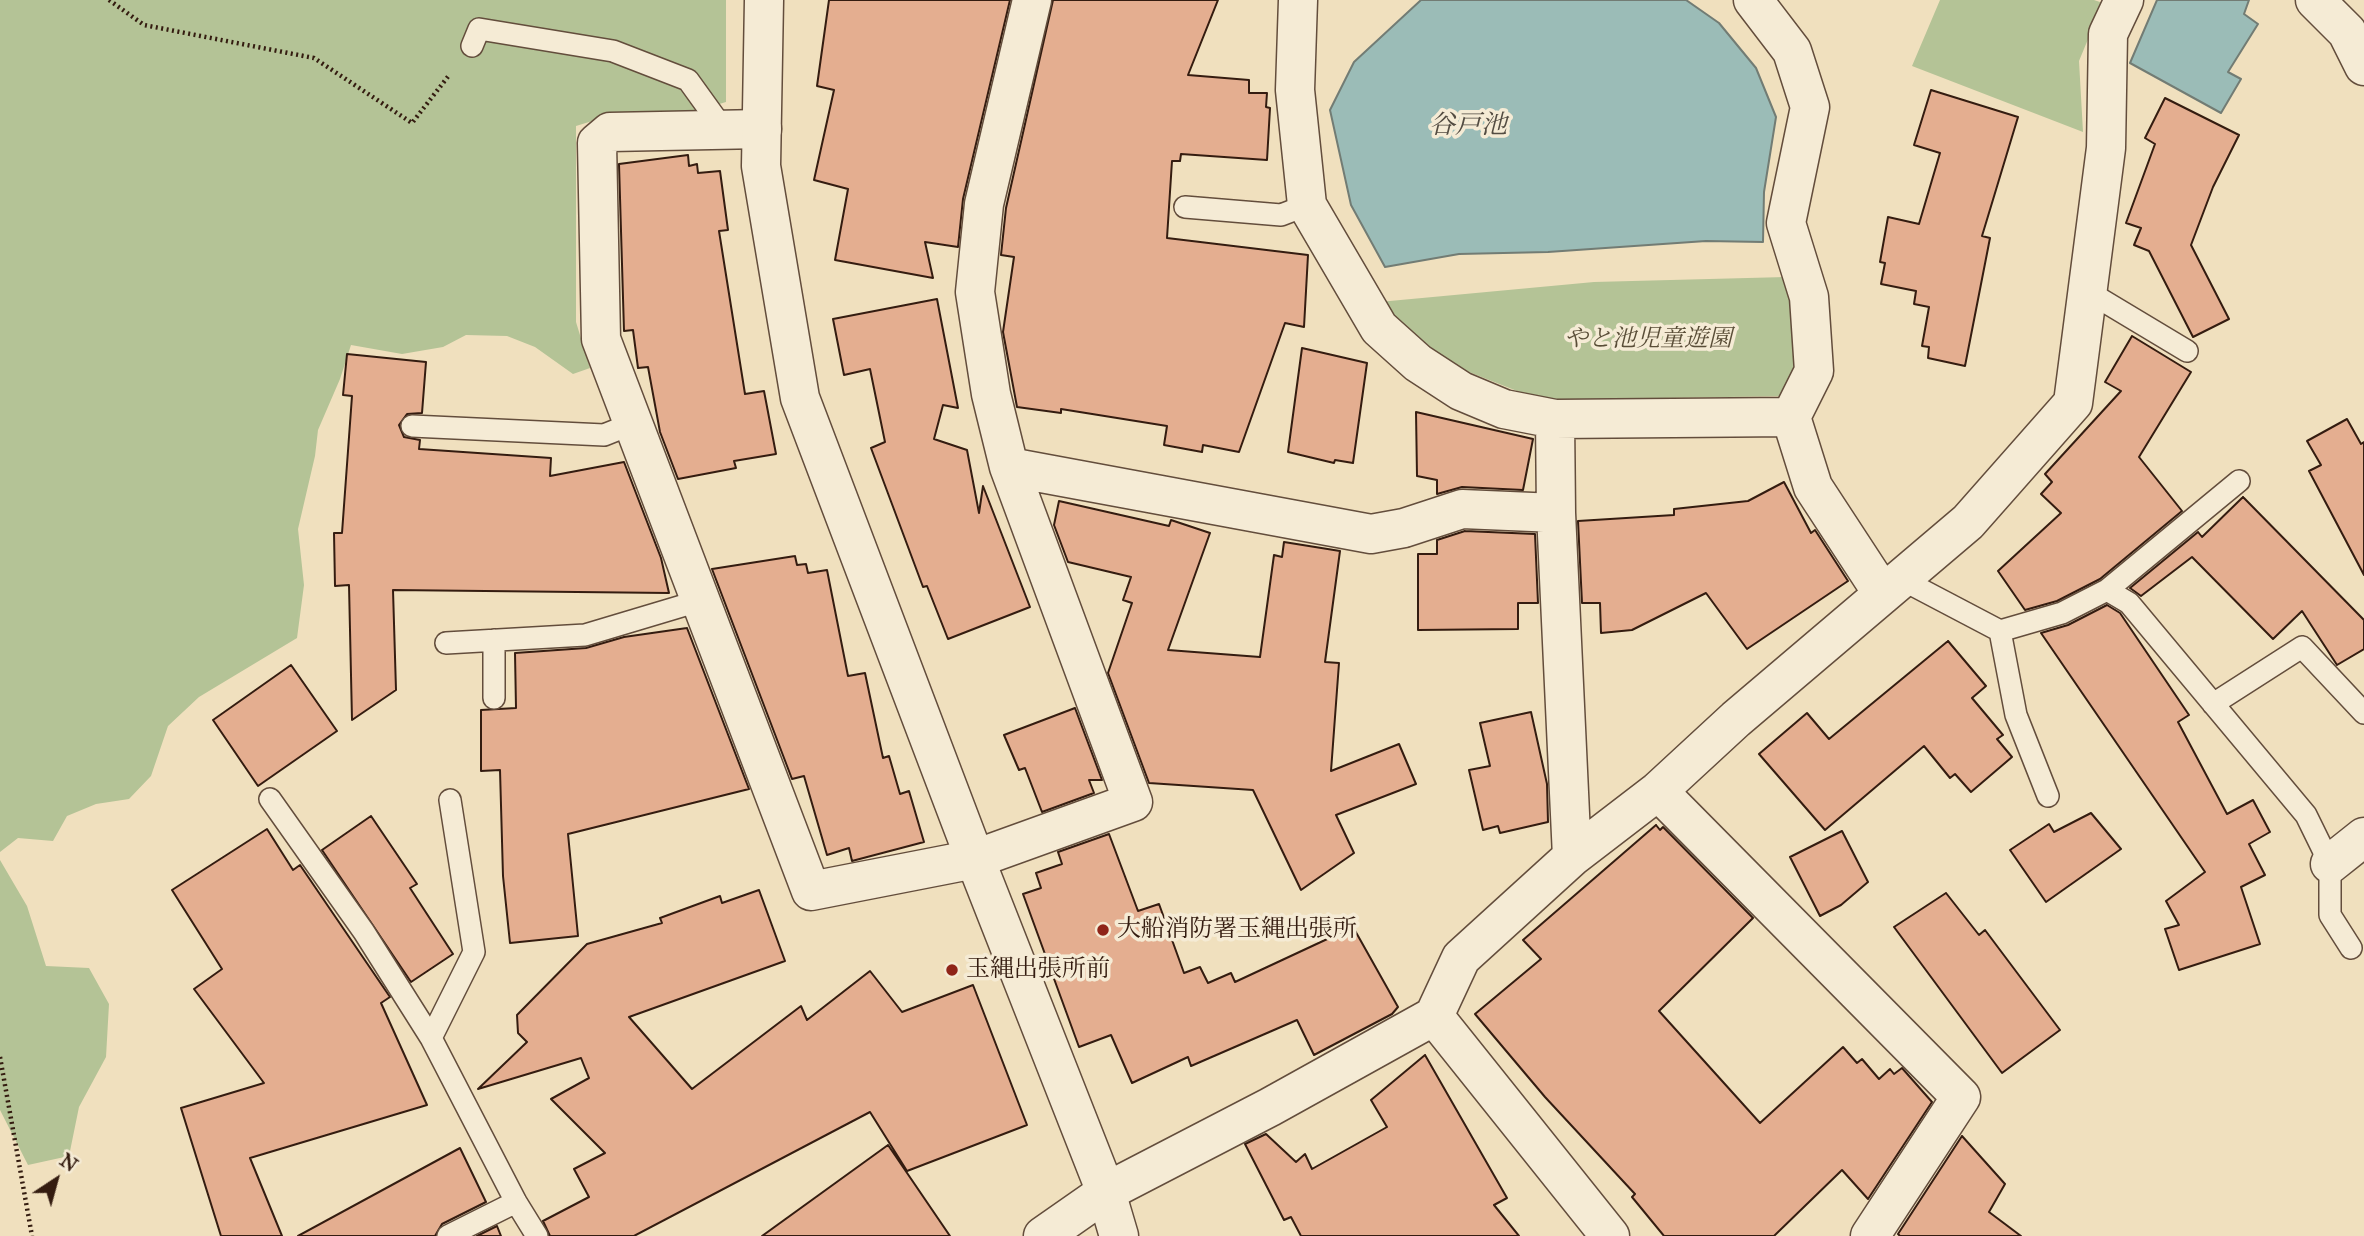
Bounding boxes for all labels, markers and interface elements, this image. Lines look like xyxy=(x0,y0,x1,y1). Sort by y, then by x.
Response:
water label: 谷戸池 xyxy=(1429,111,1507,143)
park label: やと池児童遊園 xyxy=(1564,326,1732,354)
place label: 大船消防署玉縄出張所 xyxy=(1117,916,1357,944)
marker: 大船消防署玉縄出張所 xyxy=(1095,922,1111,938)
place label: 玉縄出張所前 xyxy=(966,956,1110,984)
marker: 玉縄出張所前 xyxy=(944,962,960,978)
north arrow xyxy=(21,1145,91,1215)
text: N xyxy=(55,1149,82,1177)

